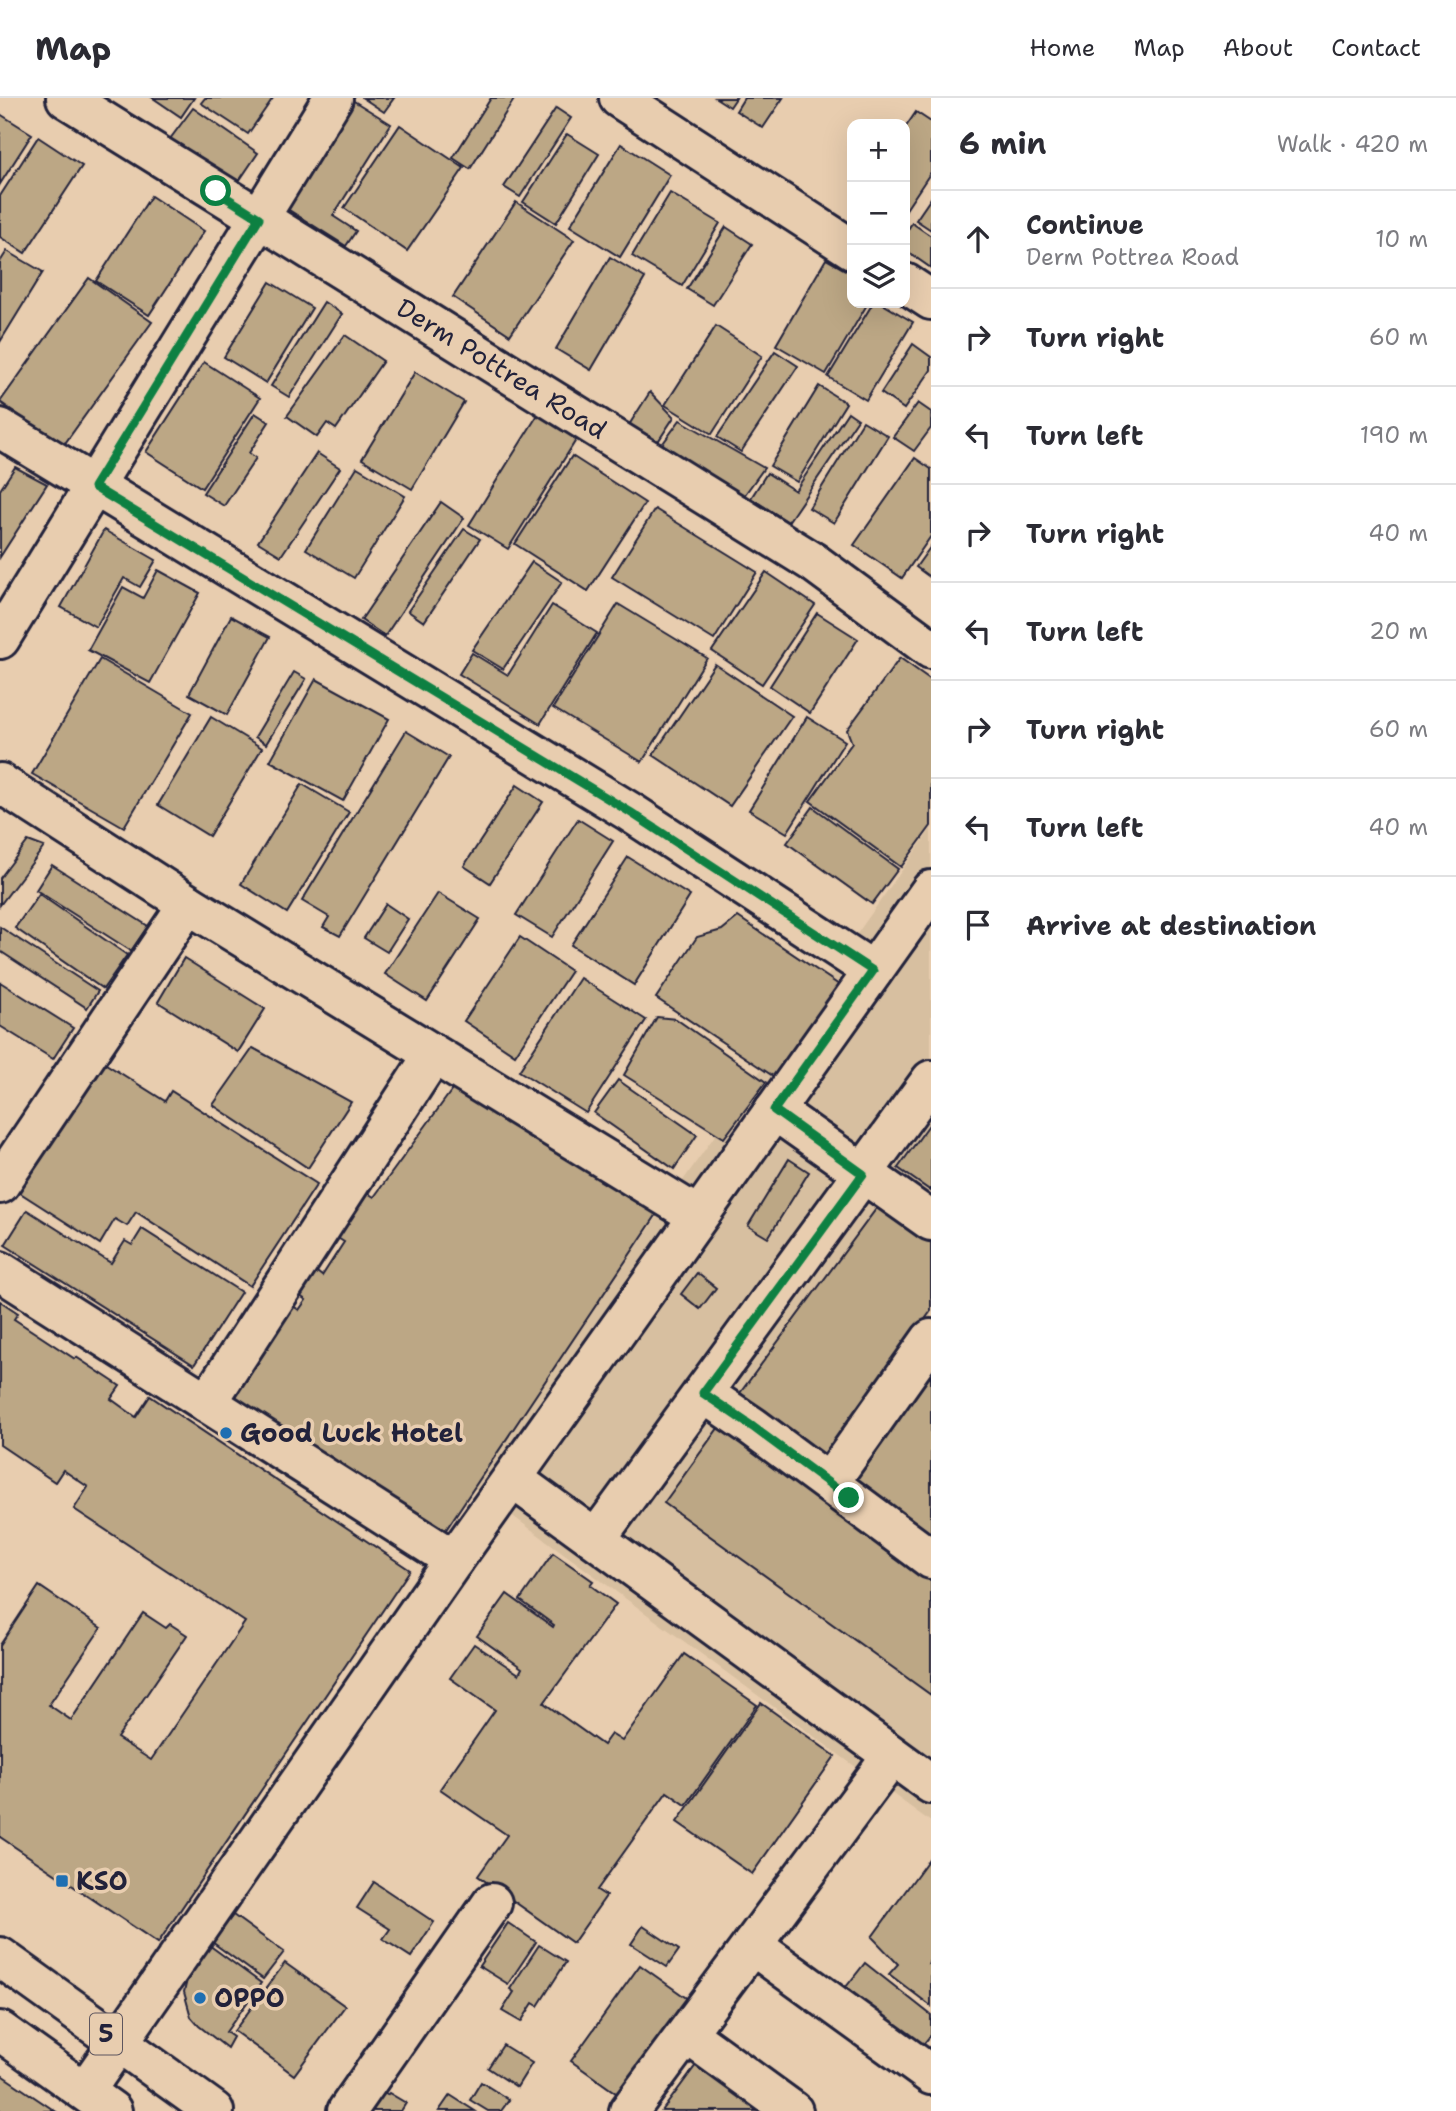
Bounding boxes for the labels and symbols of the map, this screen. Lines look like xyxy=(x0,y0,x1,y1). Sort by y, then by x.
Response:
route start xyxy=(200,175,231,206)
street label: Derm Pottrea Road xyxy=(390,290,614,447)
place label: Good Luck Hotel xyxy=(240,1415,463,1450)
marker: Good Luck Hotel xyxy=(218,1425,234,1441)
route end xyxy=(833,1482,864,1513)
place label: KSO xyxy=(76,1863,128,1898)
marker: KSO xyxy=(54,1873,70,1889)
place label: OPPO xyxy=(214,1980,285,2015)
marker: OPPO xyxy=(192,1990,208,2006)
road number: 5 xyxy=(90,2013,122,2054)

